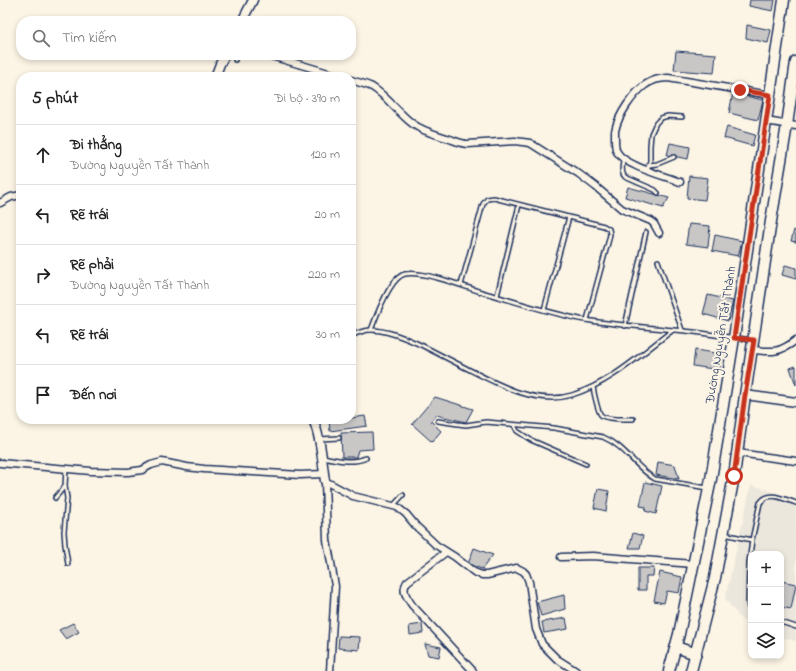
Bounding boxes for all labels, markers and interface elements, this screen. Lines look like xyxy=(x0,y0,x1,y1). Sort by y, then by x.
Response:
search box xyxy=(16,16,356,60)
icon: search xyxy=(30,27,52,49)
text: Tìm kiếm xyxy=(62,27,116,49)
route end xyxy=(731,81,749,99)
text: 5 phút xyxy=(32,86,78,111)
text: Đi bộ · 390 m xyxy=(274,89,340,108)
text: Đi thẳng xyxy=(70,134,122,156)
icon: ahead xyxy=(32,144,54,166)
text: 120 m xyxy=(310,145,340,164)
text: Đường Nguyễn Tất Thành xyxy=(70,156,209,175)
icon: left xyxy=(32,204,54,226)
text: Rẽ trái xyxy=(70,204,109,226)
text: 20 m xyxy=(315,205,340,224)
text: Rẽ phải xyxy=(70,254,114,276)
icon: right xyxy=(32,264,54,286)
text: 220 m xyxy=(308,265,340,284)
street label: Đường Nguyễn Tất Thành xyxy=(701,265,742,406)
text: Đường Nguyễn Tất Thành xyxy=(70,276,209,295)
icon: left xyxy=(32,324,54,346)
text: Rẽ trái xyxy=(70,324,109,346)
text: 30 m xyxy=(316,325,340,344)
icon: arrive xyxy=(32,384,54,406)
text: Đến nơi xyxy=(70,384,117,406)
route start xyxy=(725,467,743,485)
map controls xyxy=(748,551,784,659)
button: + xyxy=(748,551,784,587)
button: − xyxy=(748,587,784,623)
button: layers xyxy=(748,623,784,659)

